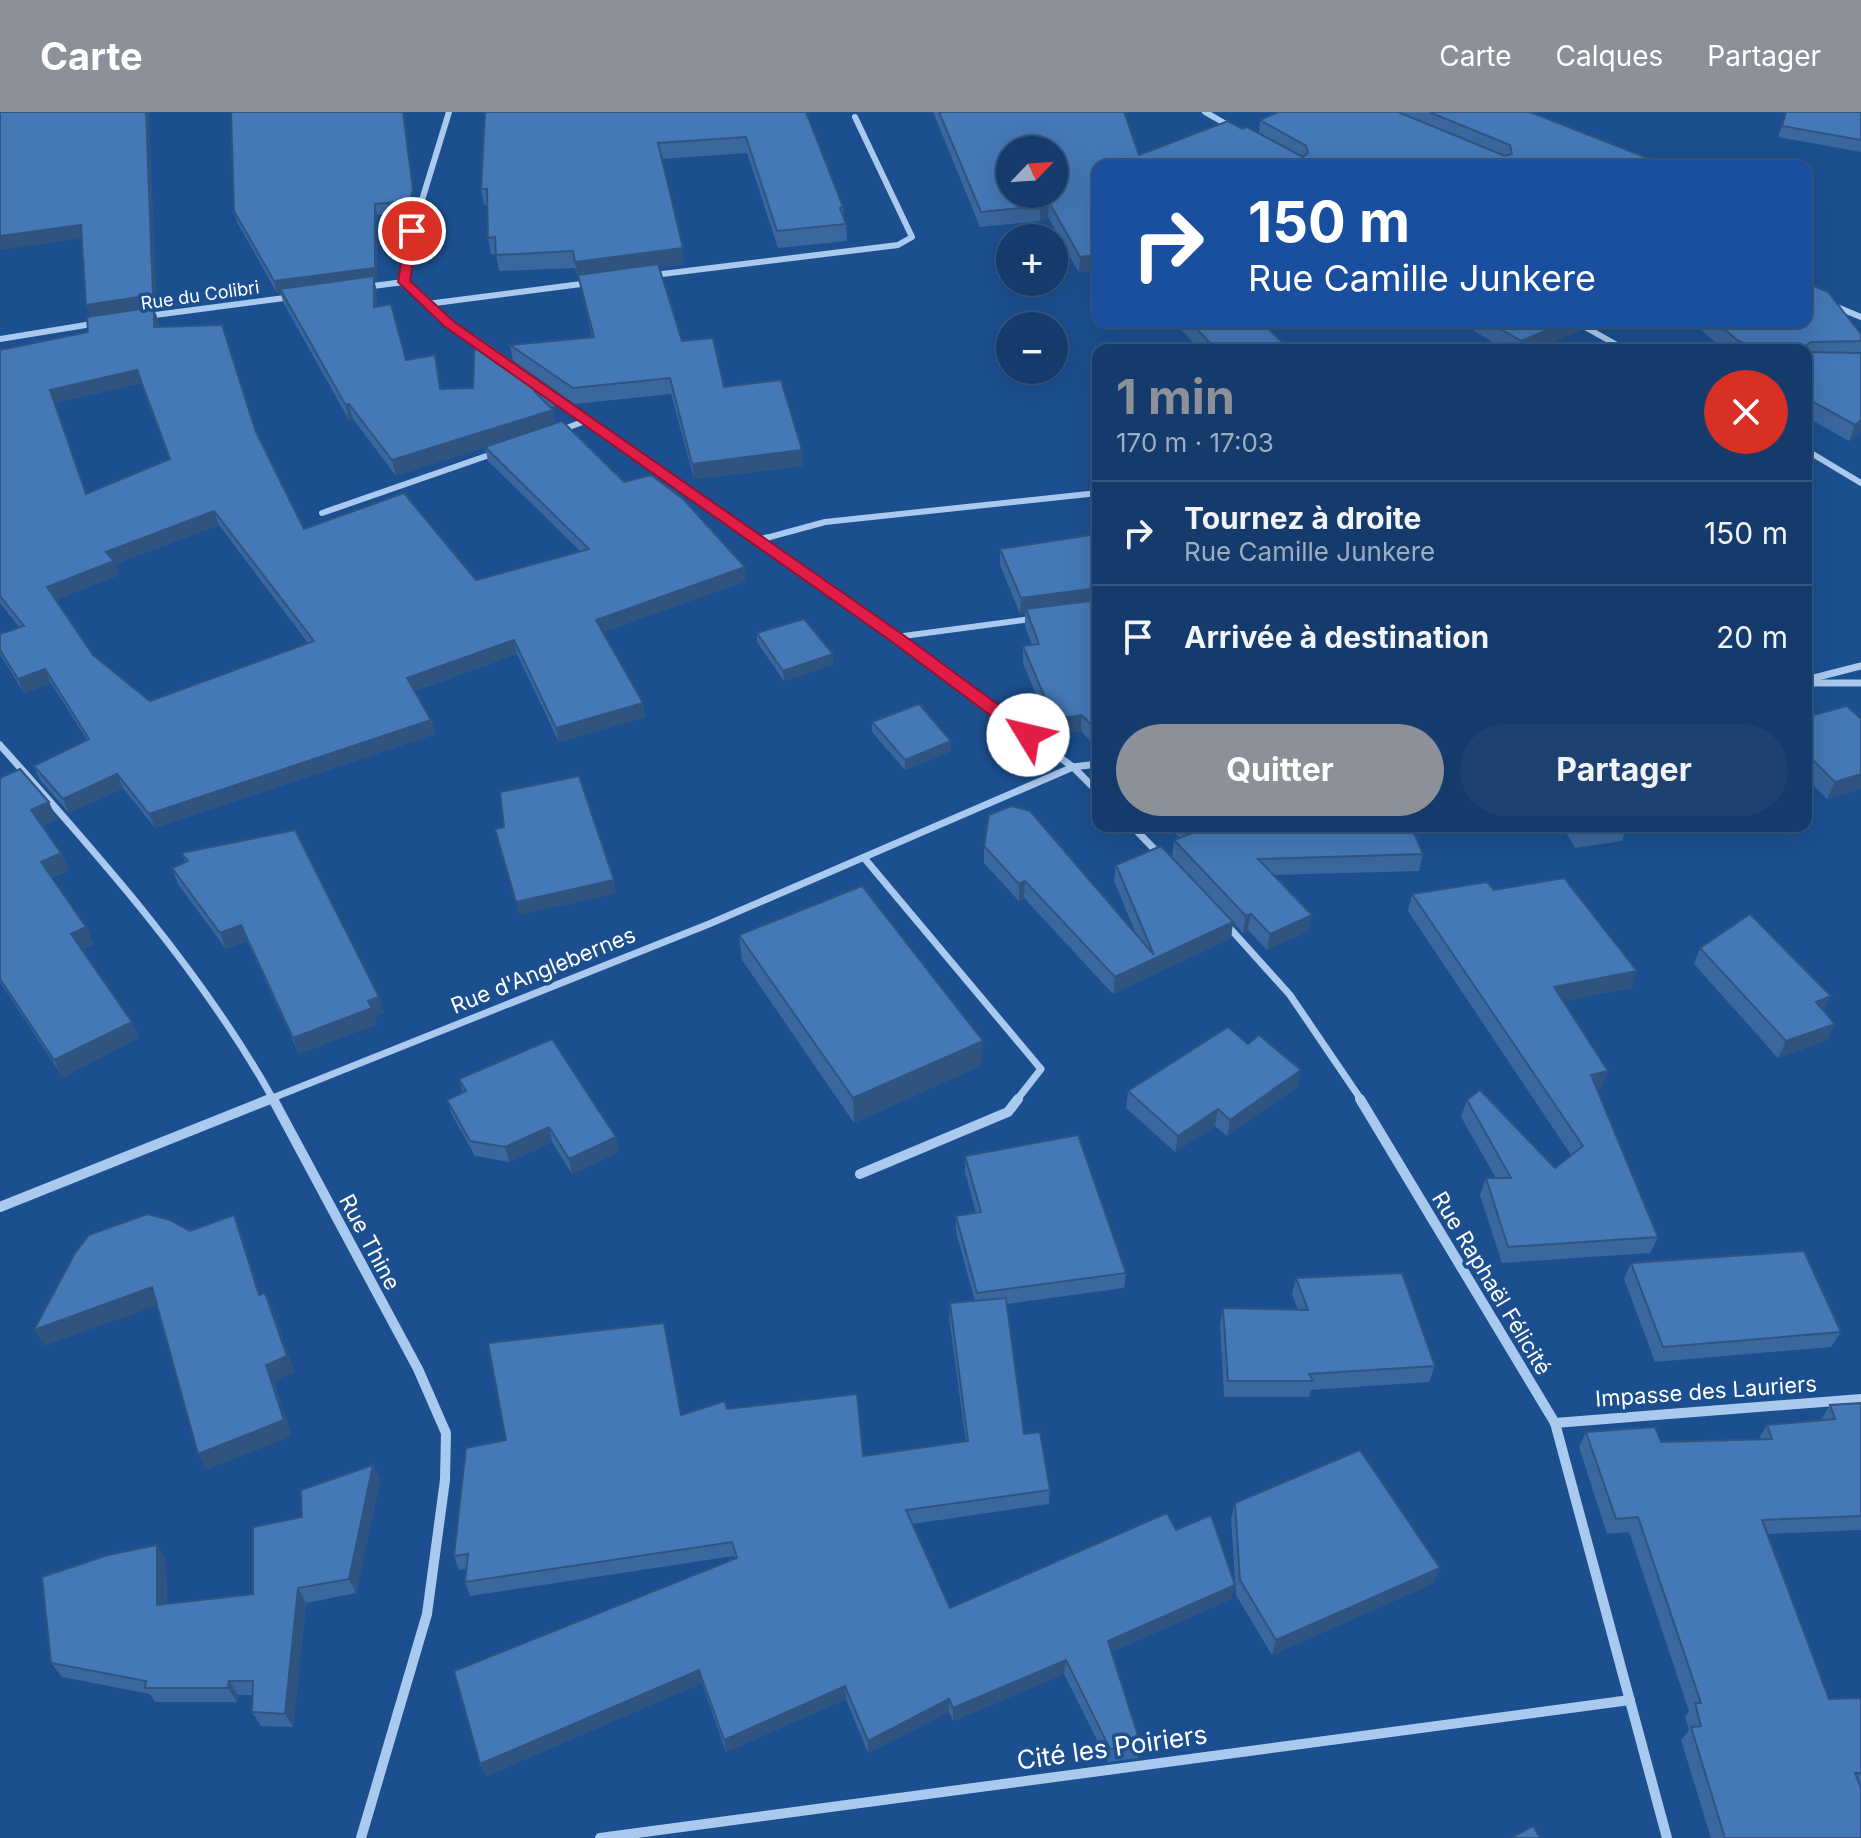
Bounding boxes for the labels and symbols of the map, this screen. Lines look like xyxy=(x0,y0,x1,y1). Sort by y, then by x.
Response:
north arrow xyxy=(996,136,1068,208)
pin xyxy=(378,197,446,265)
street label: Rue du Colibri xyxy=(139,276,261,314)
position arrow xyxy=(986,693,1070,777)
street label: Rue d'Anglebernes xyxy=(447,921,639,1019)
street label: Rue Raphaël Félicité xyxy=(1427,1187,1557,1379)
street label: Rue Thine xyxy=(334,1190,406,1294)
street label: Impasse des Lauriers xyxy=(1594,1370,1818,1412)
street label: Cité les Poiriers xyxy=(1015,1718,1209,1776)

